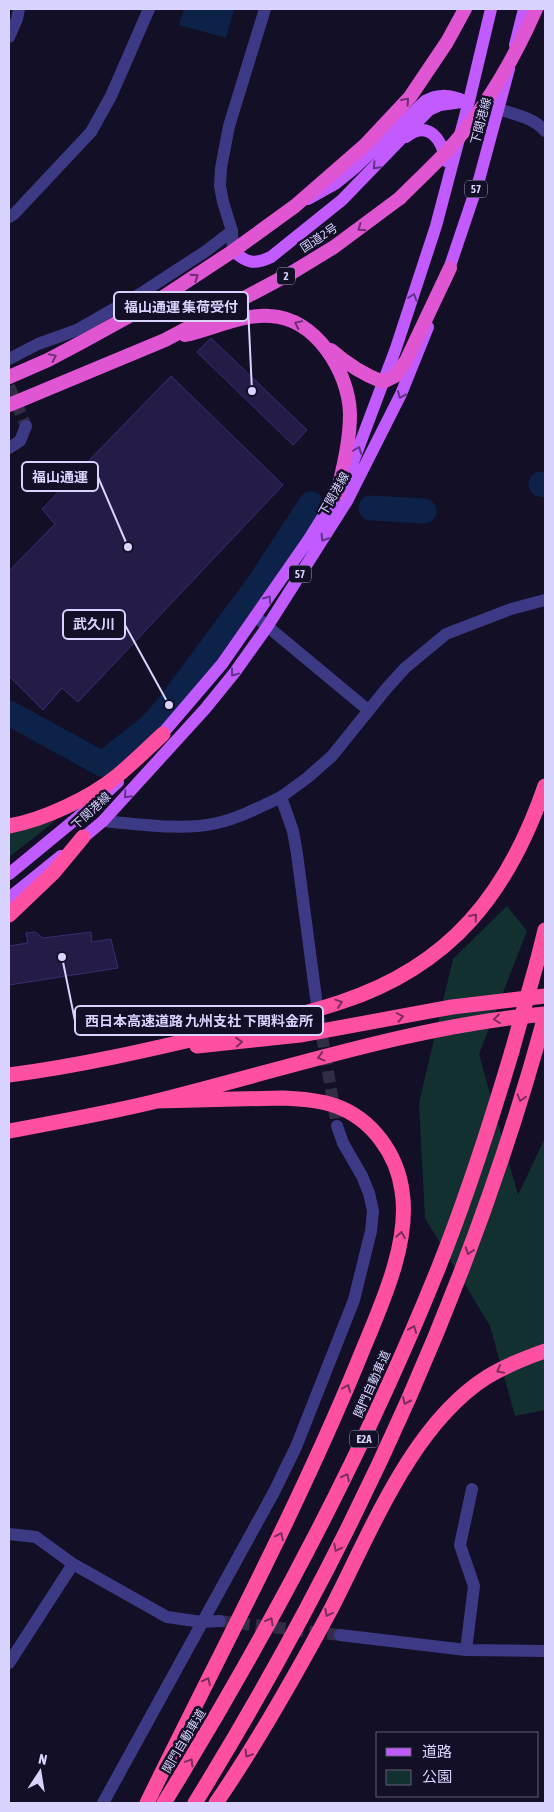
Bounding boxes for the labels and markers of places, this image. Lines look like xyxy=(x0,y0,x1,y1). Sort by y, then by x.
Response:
callout: 福山通運 集荷受付 xyxy=(114,292,248,321)
callout: 福山通運 xyxy=(22,462,98,491)
callout: 武久川 xyxy=(63,610,125,639)
callout: 西日本高速道路 九州支社 下関料金所 xyxy=(75,1006,323,1035)

